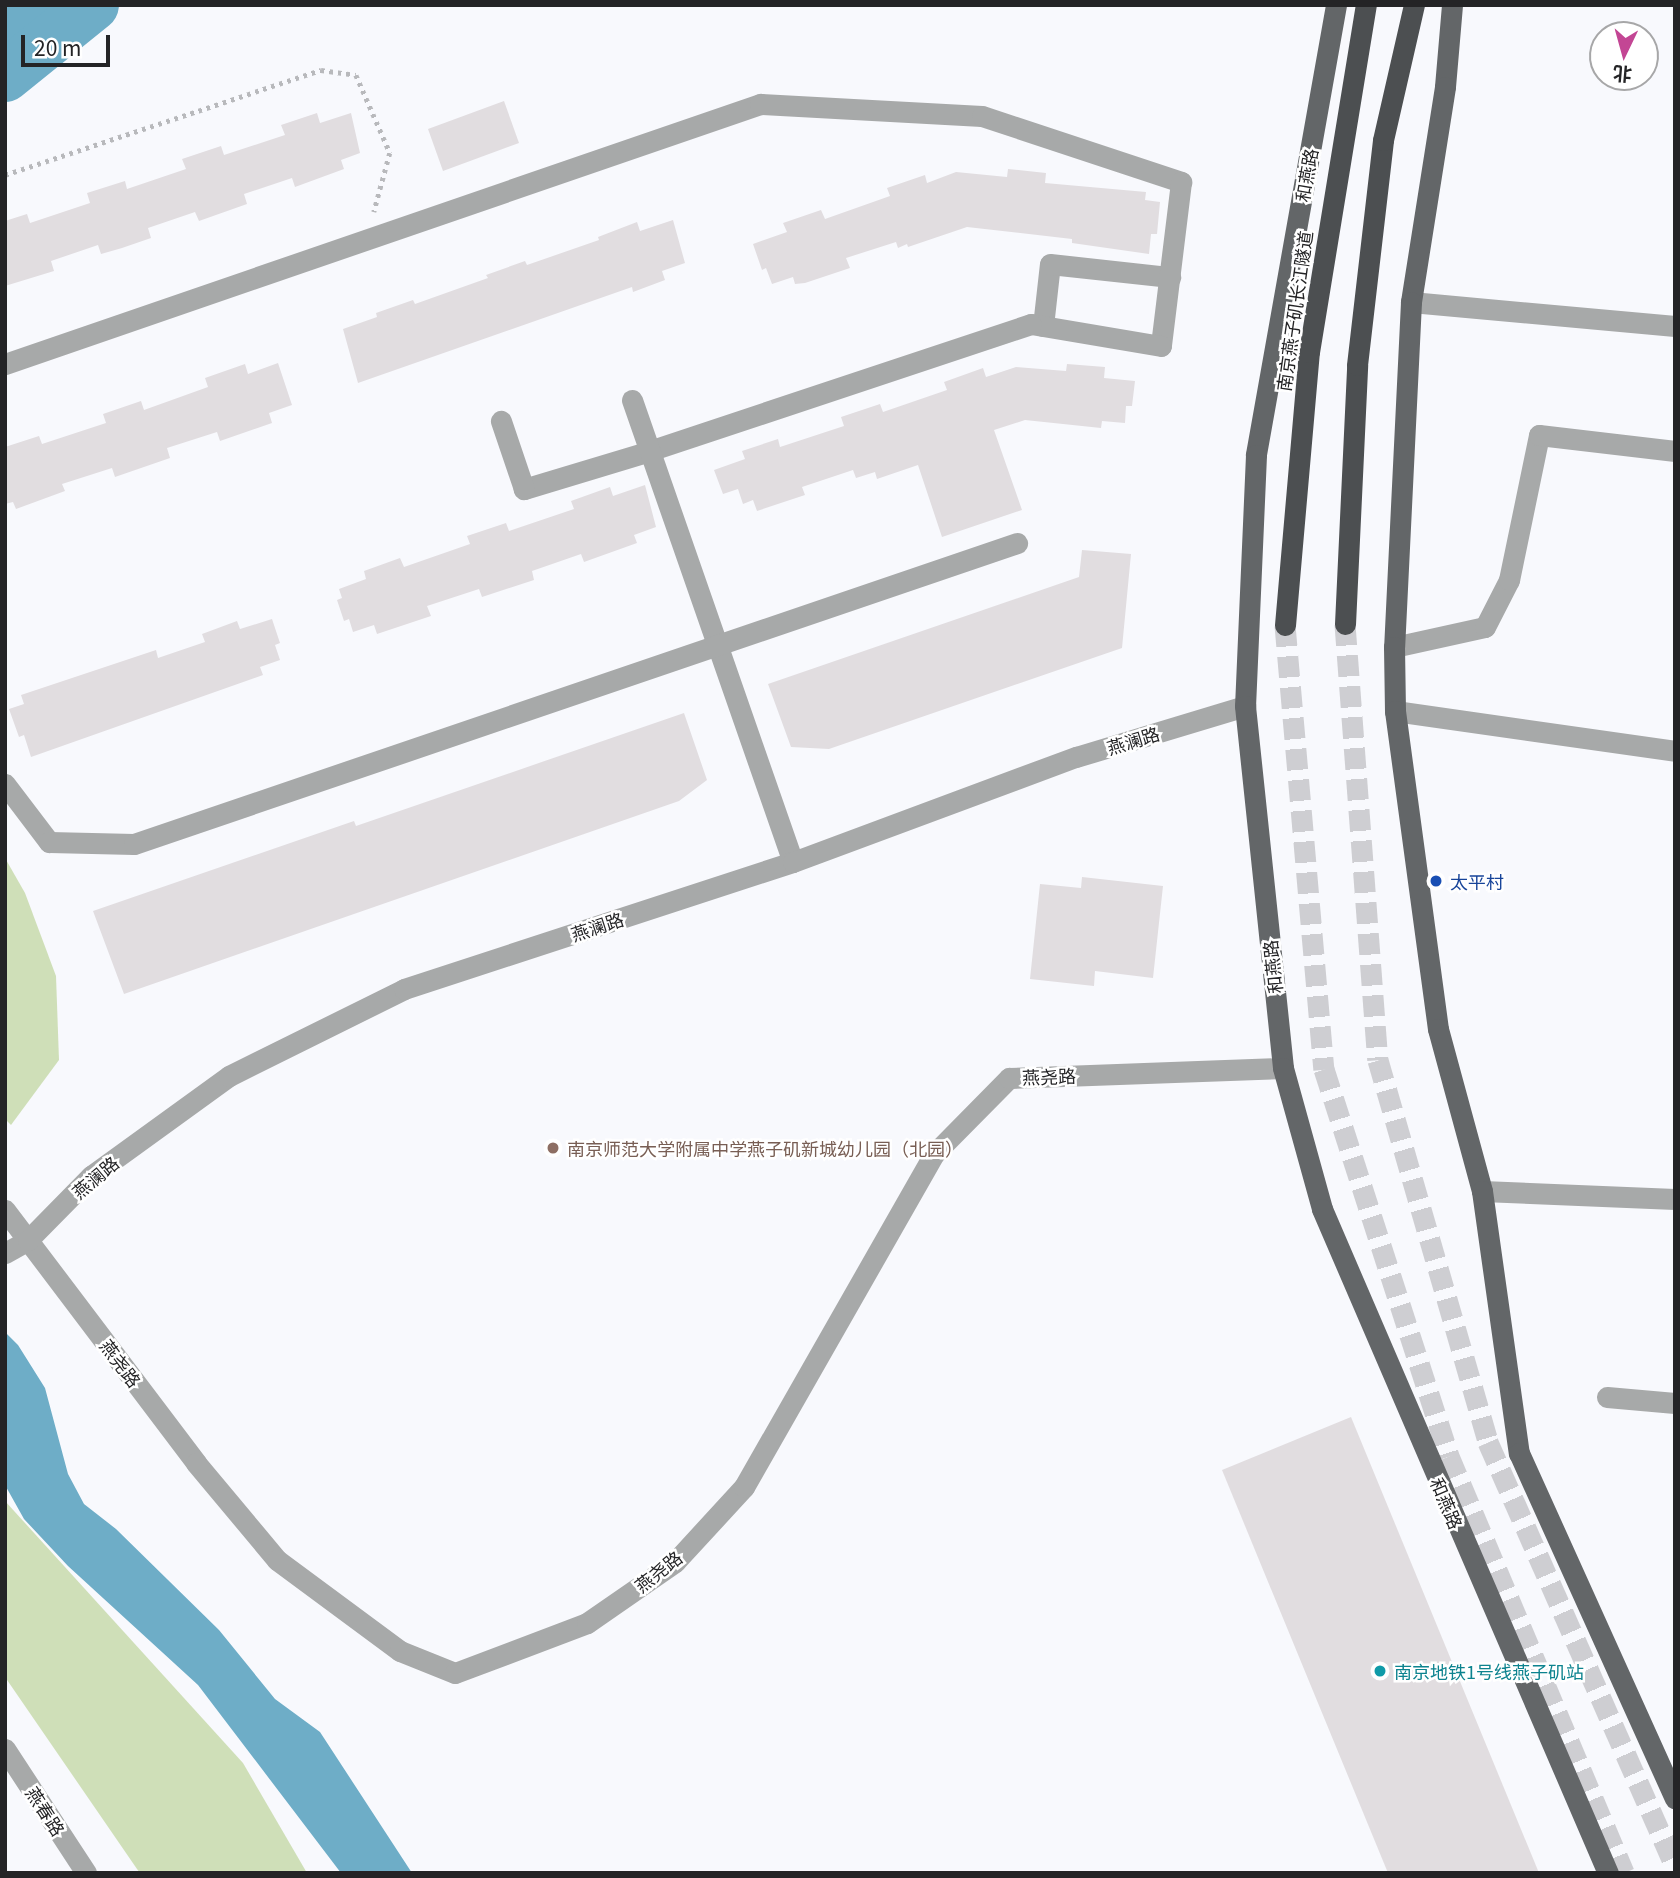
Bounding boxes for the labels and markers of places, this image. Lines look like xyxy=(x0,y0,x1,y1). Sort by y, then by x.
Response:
place label: 太平村 xyxy=(1450,870,1504,892)
marker: 太平村 xyxy=(1428,873,1444,889)
place label: 南京师范大学附属中学燕子矶新城幼儿园（北园） xyxy=(567,1137,963,1159)
marker: 南京师范大学附属中学燕子矶新城幼儿园（北园） xyxy=(545,1140,561,1156)
place label: 南京地铁1号线燕子矶站 xyxy=(1394,1660,1584,1682)
marker: 南京地铁1号线燕子矶站 xyxy=(1372,1663,1388,1679)

